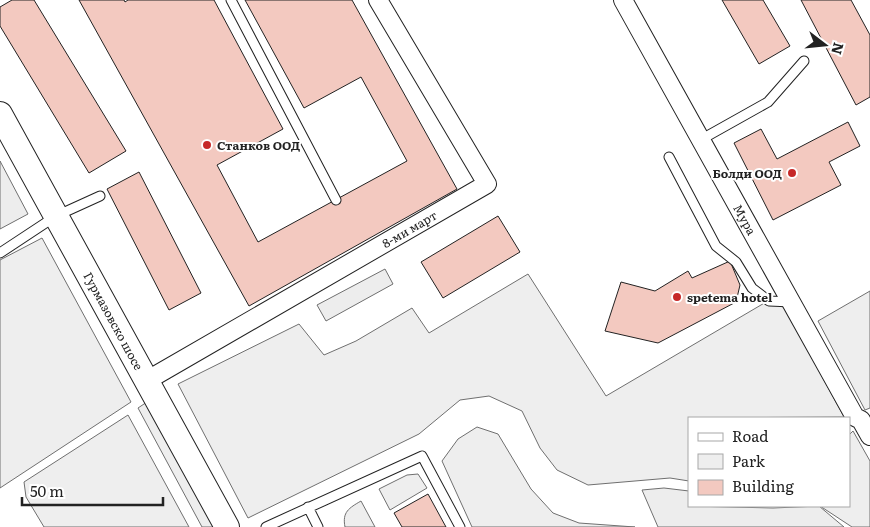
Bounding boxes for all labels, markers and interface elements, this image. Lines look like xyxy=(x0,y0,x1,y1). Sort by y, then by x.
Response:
north arrow xyxy=(800,20,850,70)
text: N xyxy=(827,40,850,58)
place label: Станков ООД xyxy=(217,136,300,154)
marker: Станков ООД xyxy=(201,139,213,151)
place label: Болди ООД xyxy=(712,164,782,182)
marker: Болди ООД xyxy=(786,167,798,179)
street label: Мура xyxy=(729,201,761,238)
street label: 8-ми март xyxy=(378,206,440,252)
street label: Гурмазовско шосе xyxy=(79,268,148,373)
place label: spetema hotel xyxy=(687,288,773,306)
marker: spetema hotel xyxy=(671,291,683,303)
legend xyxy=(688,417,850,507)
text: Road xyxy=(732,424,768,447)
text: Park xyxy=(732,449,766,472)
scale bar xyxy=(22,474,164,506)
text: Building xyxy=(732,474,794,497)
text: 50 m xyxy=(30,479,64,502)

